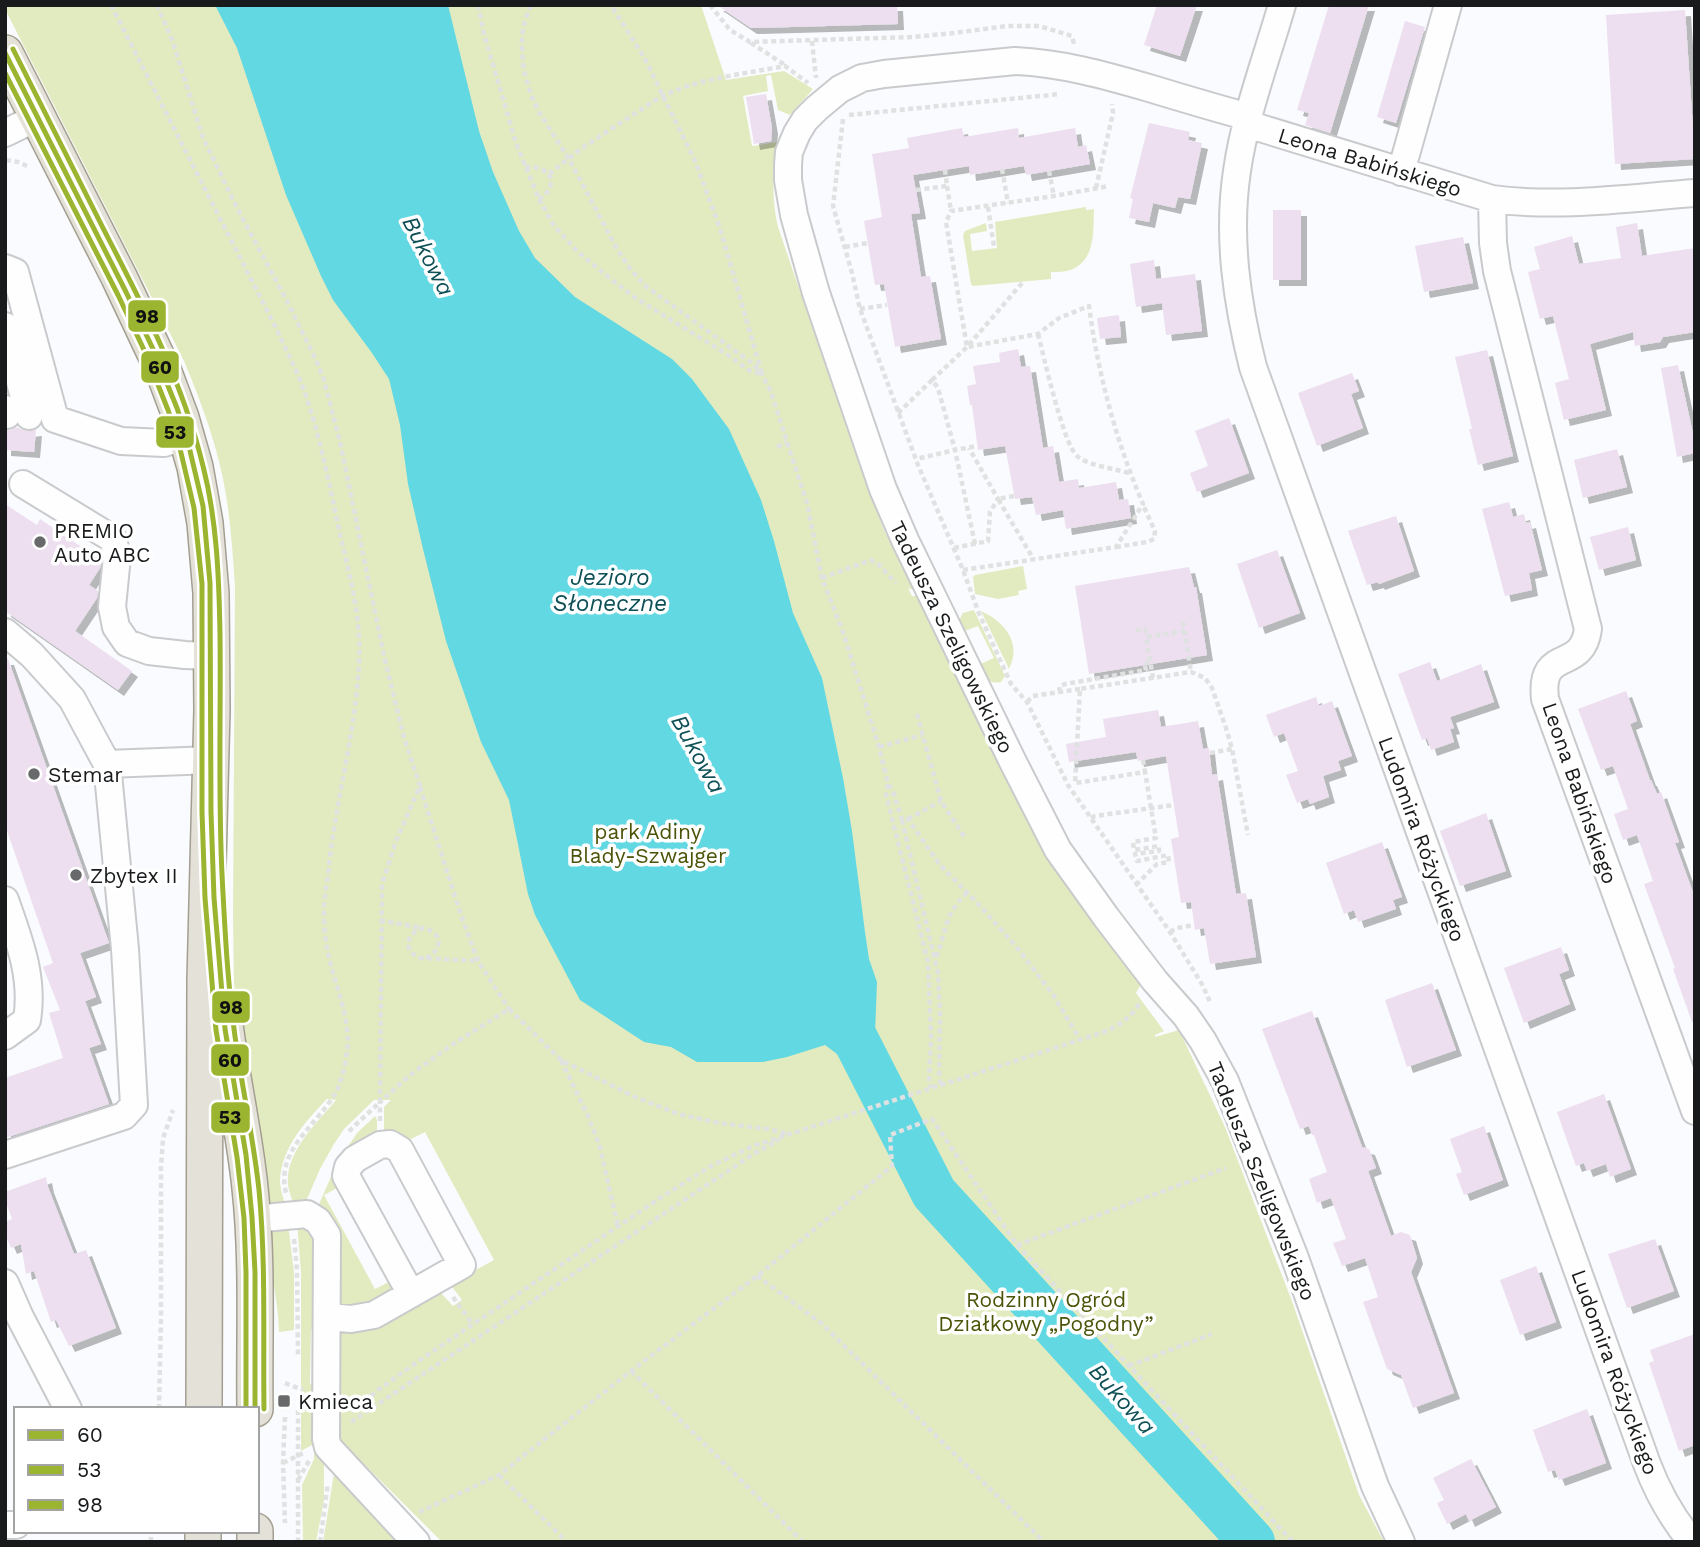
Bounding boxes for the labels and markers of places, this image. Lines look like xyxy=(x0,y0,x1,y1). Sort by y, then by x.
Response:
place label: PREMIO Auto ABC xyxy=(54,518,150,567)
marker: PREMIO Auto ABC xyxy=(32,534,48,550)
place label: Stemar xyxy=(48,762,123,787)
marker: Stemar xyxy=(26,766,42,782)
place label: Zbytex II xyxy=(90,863,178,888)
marker: Zbytex II xyxy=(68,867,84,883)
place label: Kmieca xyxy=(298,1389,373,1414)
marker: Kmieca xyxy=(276,1393,292,1409)

